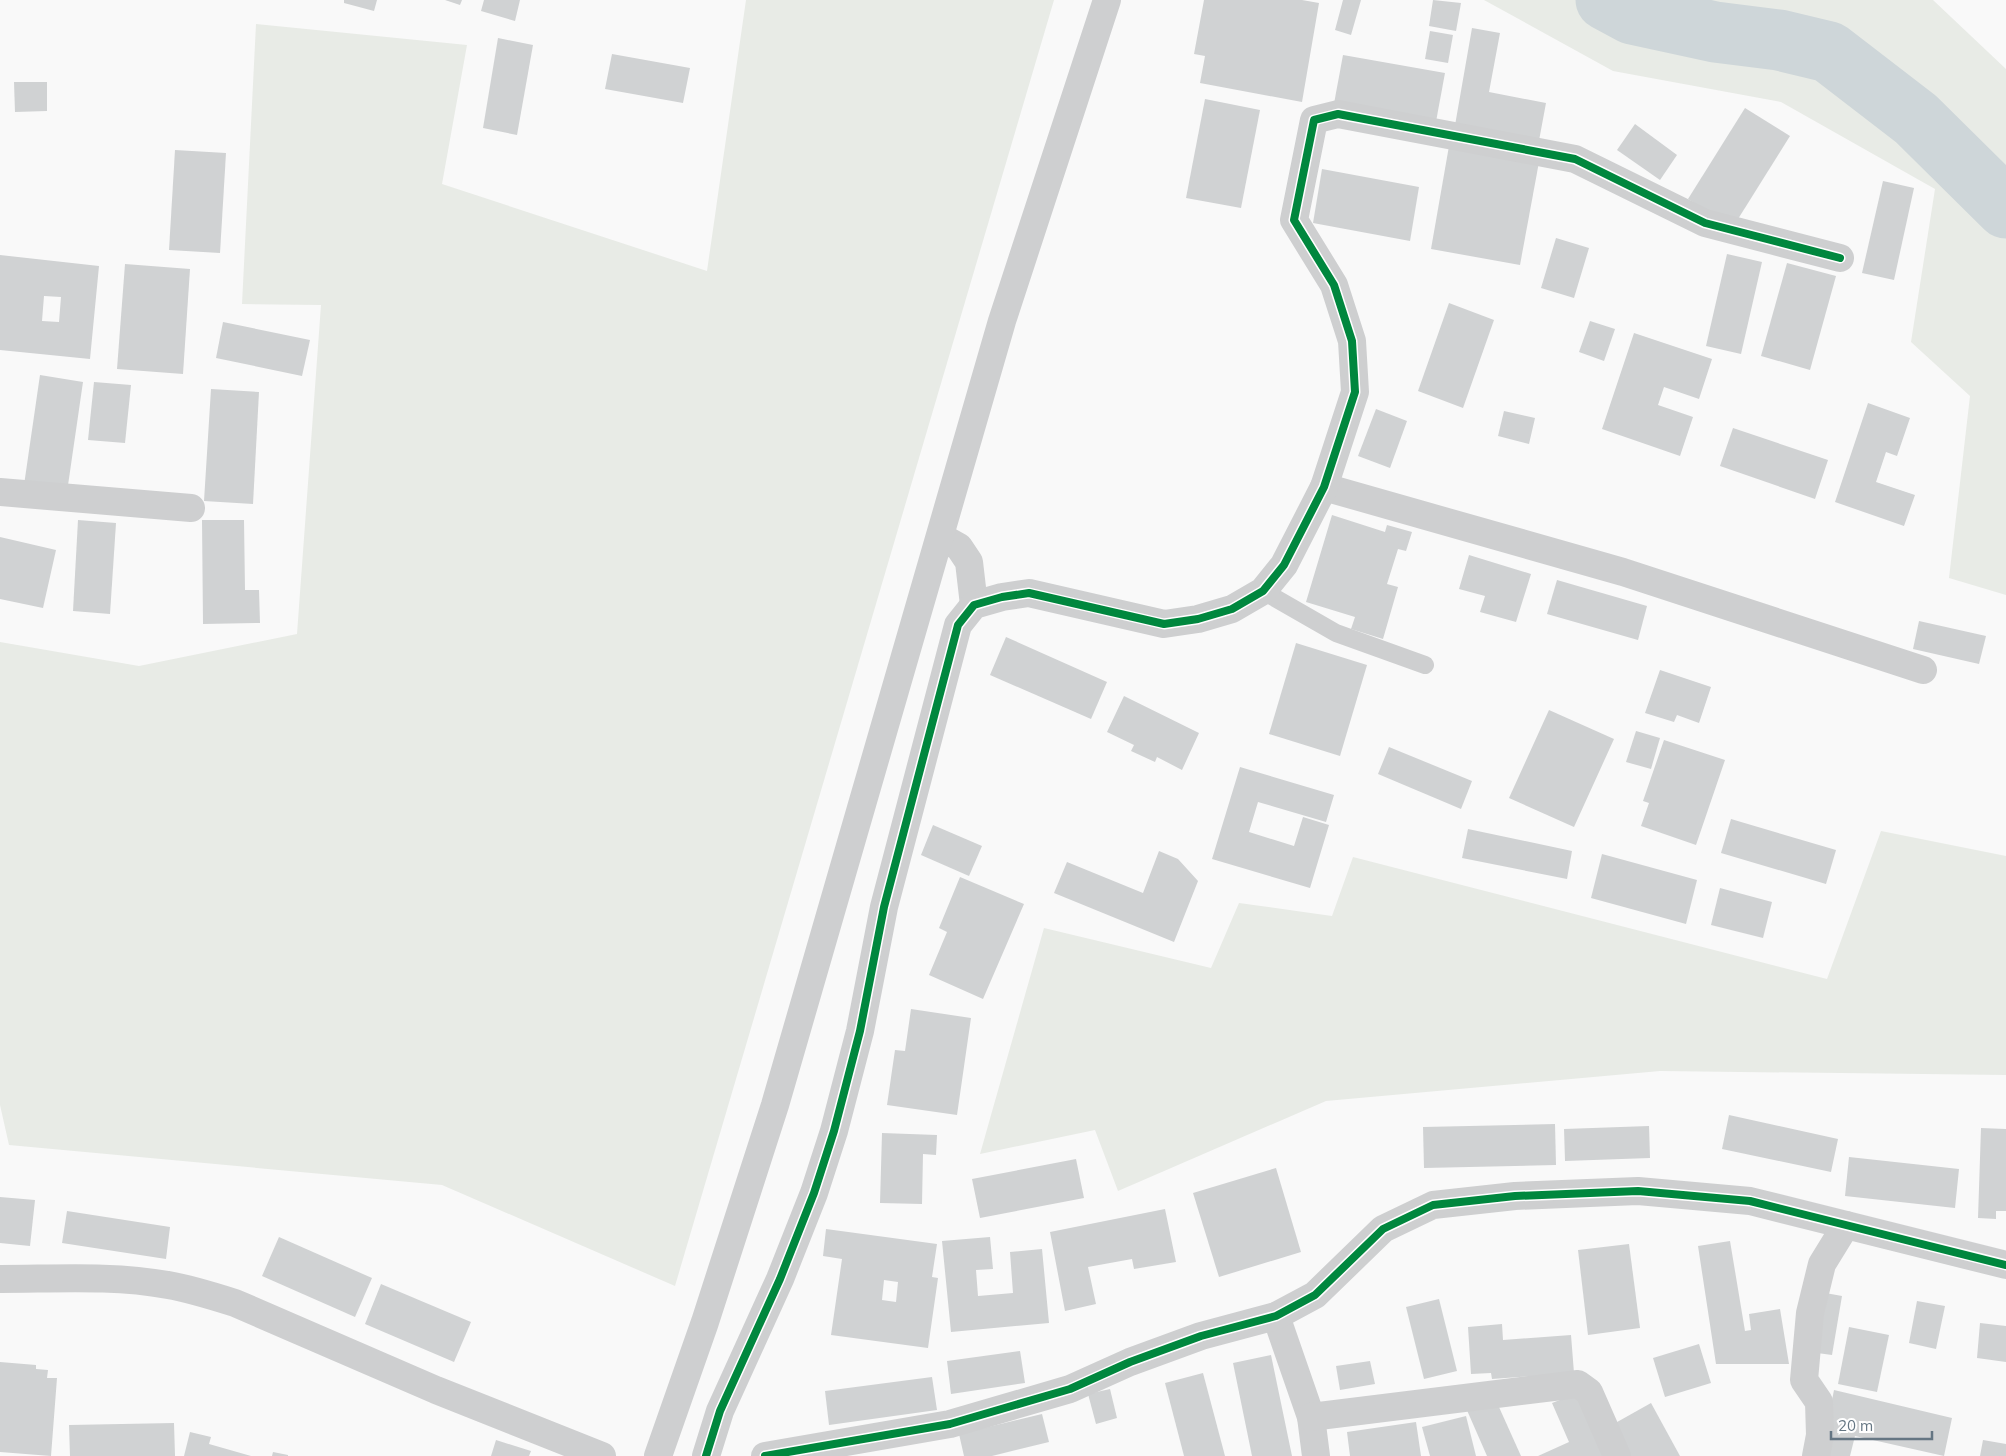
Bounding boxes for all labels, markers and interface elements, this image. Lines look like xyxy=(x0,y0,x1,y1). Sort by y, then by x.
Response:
scale bar xyxy=(1831,1408,1932,1440)
text: 20 m xyxy=(1838,1416,1873,1435)

